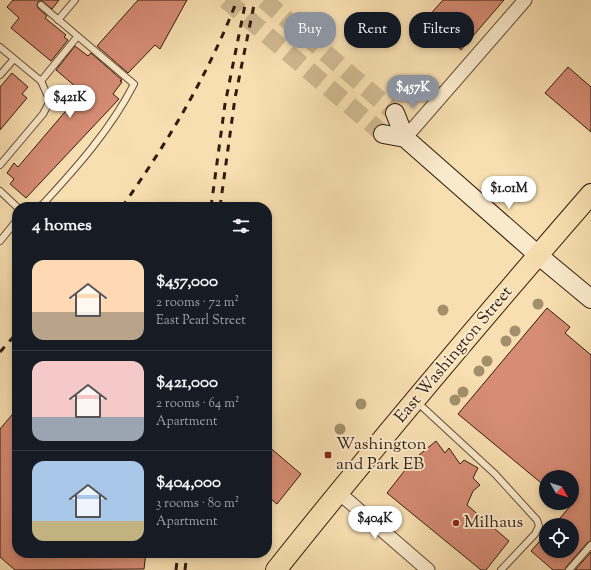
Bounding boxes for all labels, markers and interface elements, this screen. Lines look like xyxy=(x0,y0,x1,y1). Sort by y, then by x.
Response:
chip: Buy xyxy=(284,12,336,48)
chip: Rent xyxy=(344,12,401,48)
chip: Filters xyxy=(409,12,474,48)
pin: $457K xyxy=(385,75,441,109)
text: $457K xyxy=(396,79,430,97)
pin: $421K xyxy=(42,85,98,119)
text: $421K xyxy=(53,89,87,107)
pin: $1.01M xyxy=(476,176,542,210)
text: $1.01M xyxy=(490,180,528,198)
text: 4 homes xyxy=(32,214,92,238)
icon: filters xyxy=(230,215,252,237)
text: $457,000 xyxy=(156,270,218,294)
icon: home xyxy=(64,276,112,324)
street label: East Washington Street xyxy=(389,281,519,429)
text: 2 rooms · 72 m² xyxy=(156,294,239,312)
text: East Pearl Street xyxy=(156,312,246,330)
text: $421,000 xyxy=(156,371,218,395)
icon: home xyxy=(64,377,112,425)
text: 2 rooms · 64 m² xyxy=(156,395,239,413)
text: Apartment xyxy=(156,413,217,431)
place label: Washington and Park EB xyxy=(336,433,427,477)
marker: Washington and Park EB xyxy=(323,450,333,460)
north arrow xyxy=(539,470,579,510)
map controls xyxy=(539,470,579,558)
text: $404,000 xyxy=(156,471,221,495)
icon: home xyxy=(64,477,112,525)
text: 3 rooms · 80 m² xyxy=(156,495,239,513)
pin: $404K xyxy=(347,506,403,540)
text: $404K xyxy=(357,510,393,528)
place label: Milhaus xyxy=(464,511,524,535)
text: Apartment xyxy=(156,513,217,531)
marker: Milhaus xyxy=(451,518,461,528)
button: locate xyxy=(539,518,579,558)

